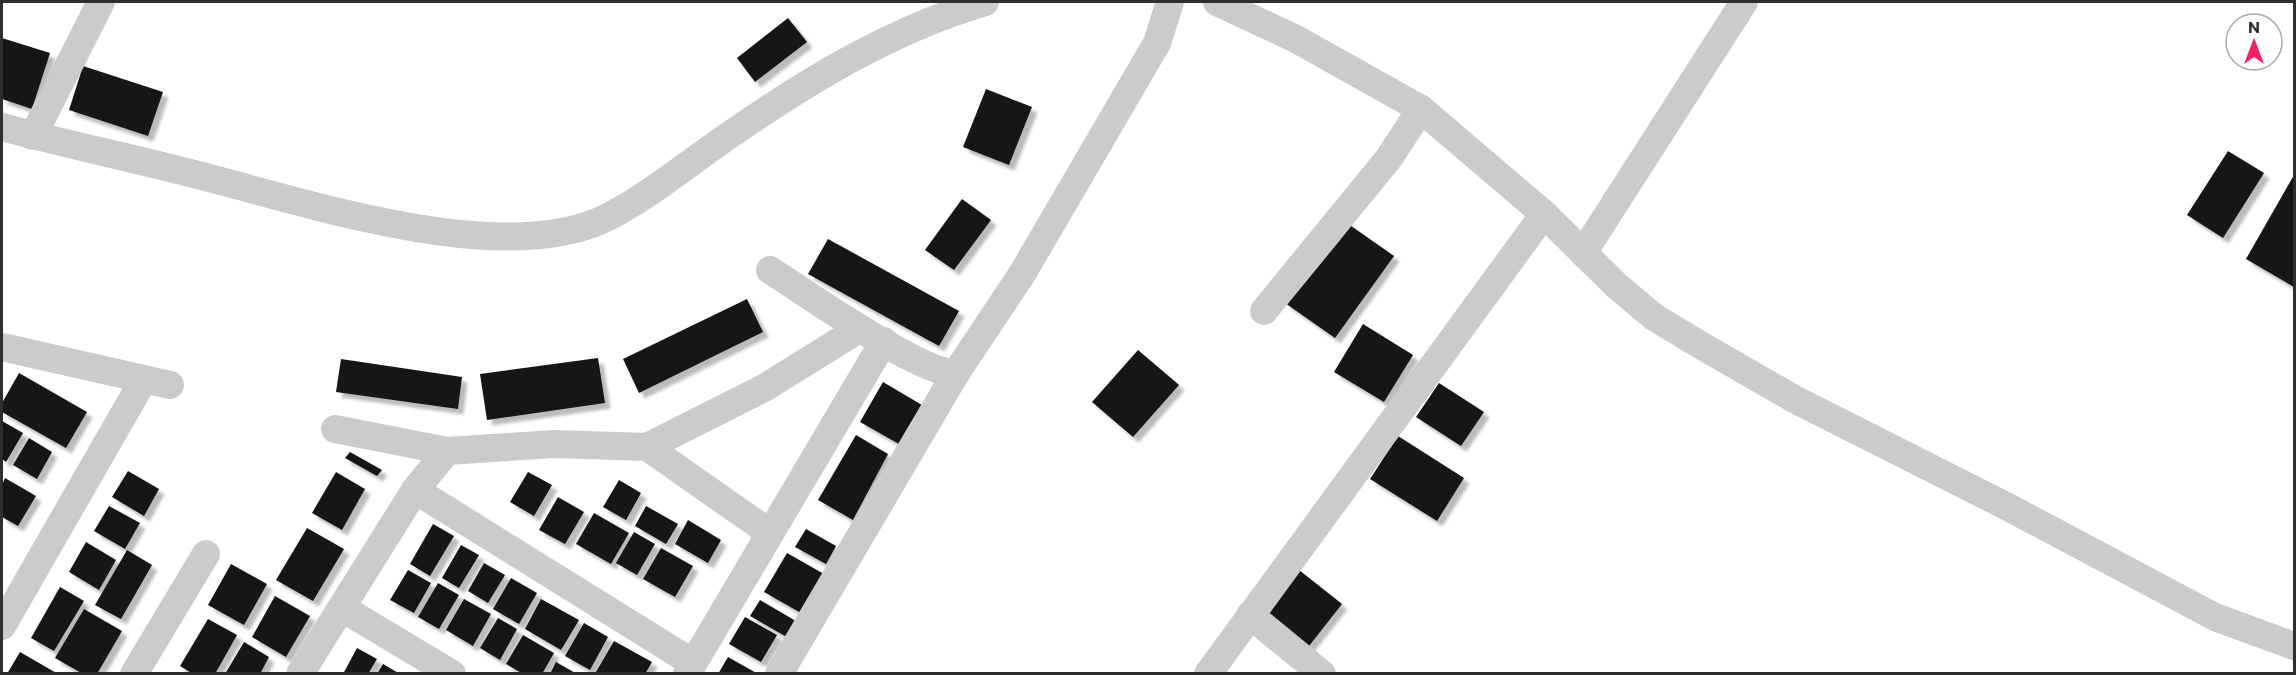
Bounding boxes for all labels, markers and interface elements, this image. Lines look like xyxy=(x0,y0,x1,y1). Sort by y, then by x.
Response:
north arrow xyxy=(2224,12,2284,72)
text: N xyxy=(2248,17,2260,36)

